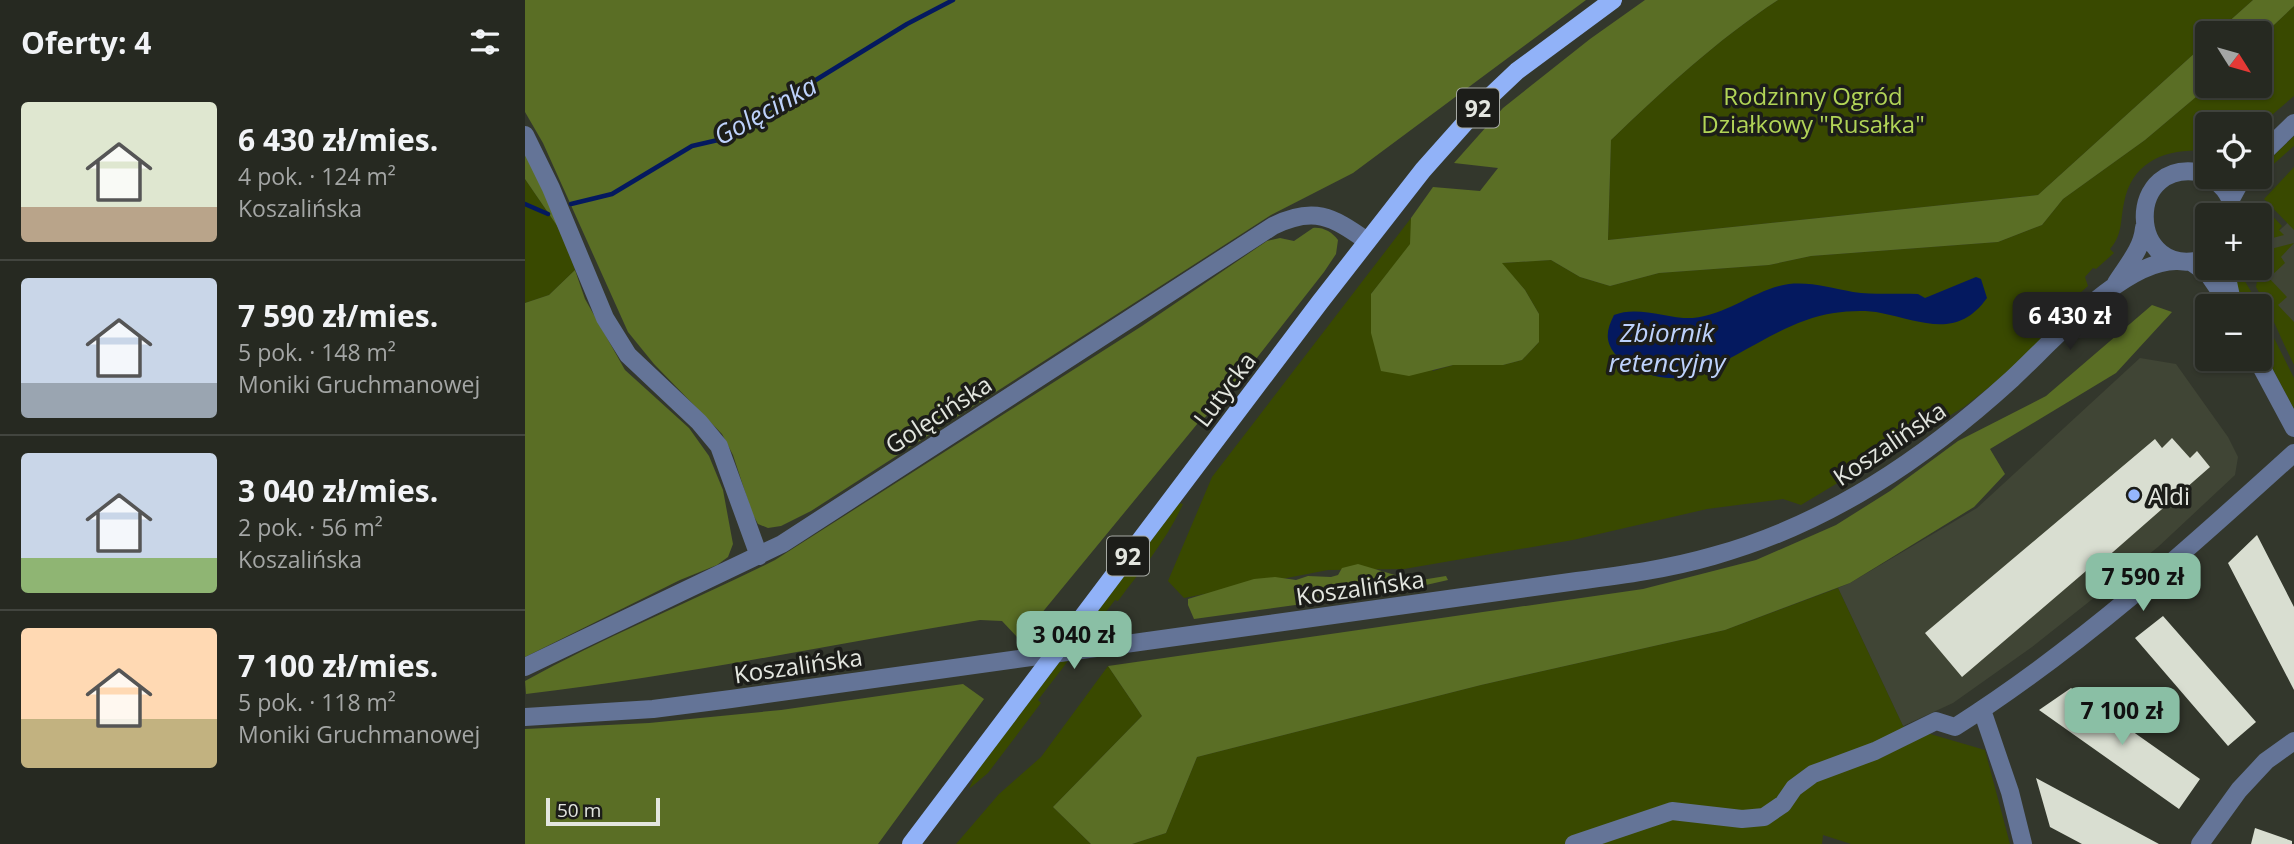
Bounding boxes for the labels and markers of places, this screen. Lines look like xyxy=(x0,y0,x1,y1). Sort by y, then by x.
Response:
pin: 6 430 zł xyxy=(1998,292,2142,352)
place label: Aldi xyxy=(2148,479,2190,512)
marker: Aldi xyxy=(2126,487,2142,503)
pin: 7 590 zł xyxy=(2071,554,2215,613)
pin: 3 040 zł xyxy=(1002,612,1146,671)
pin: 7 100 zł xyxy=(2050,688,2194,747)

